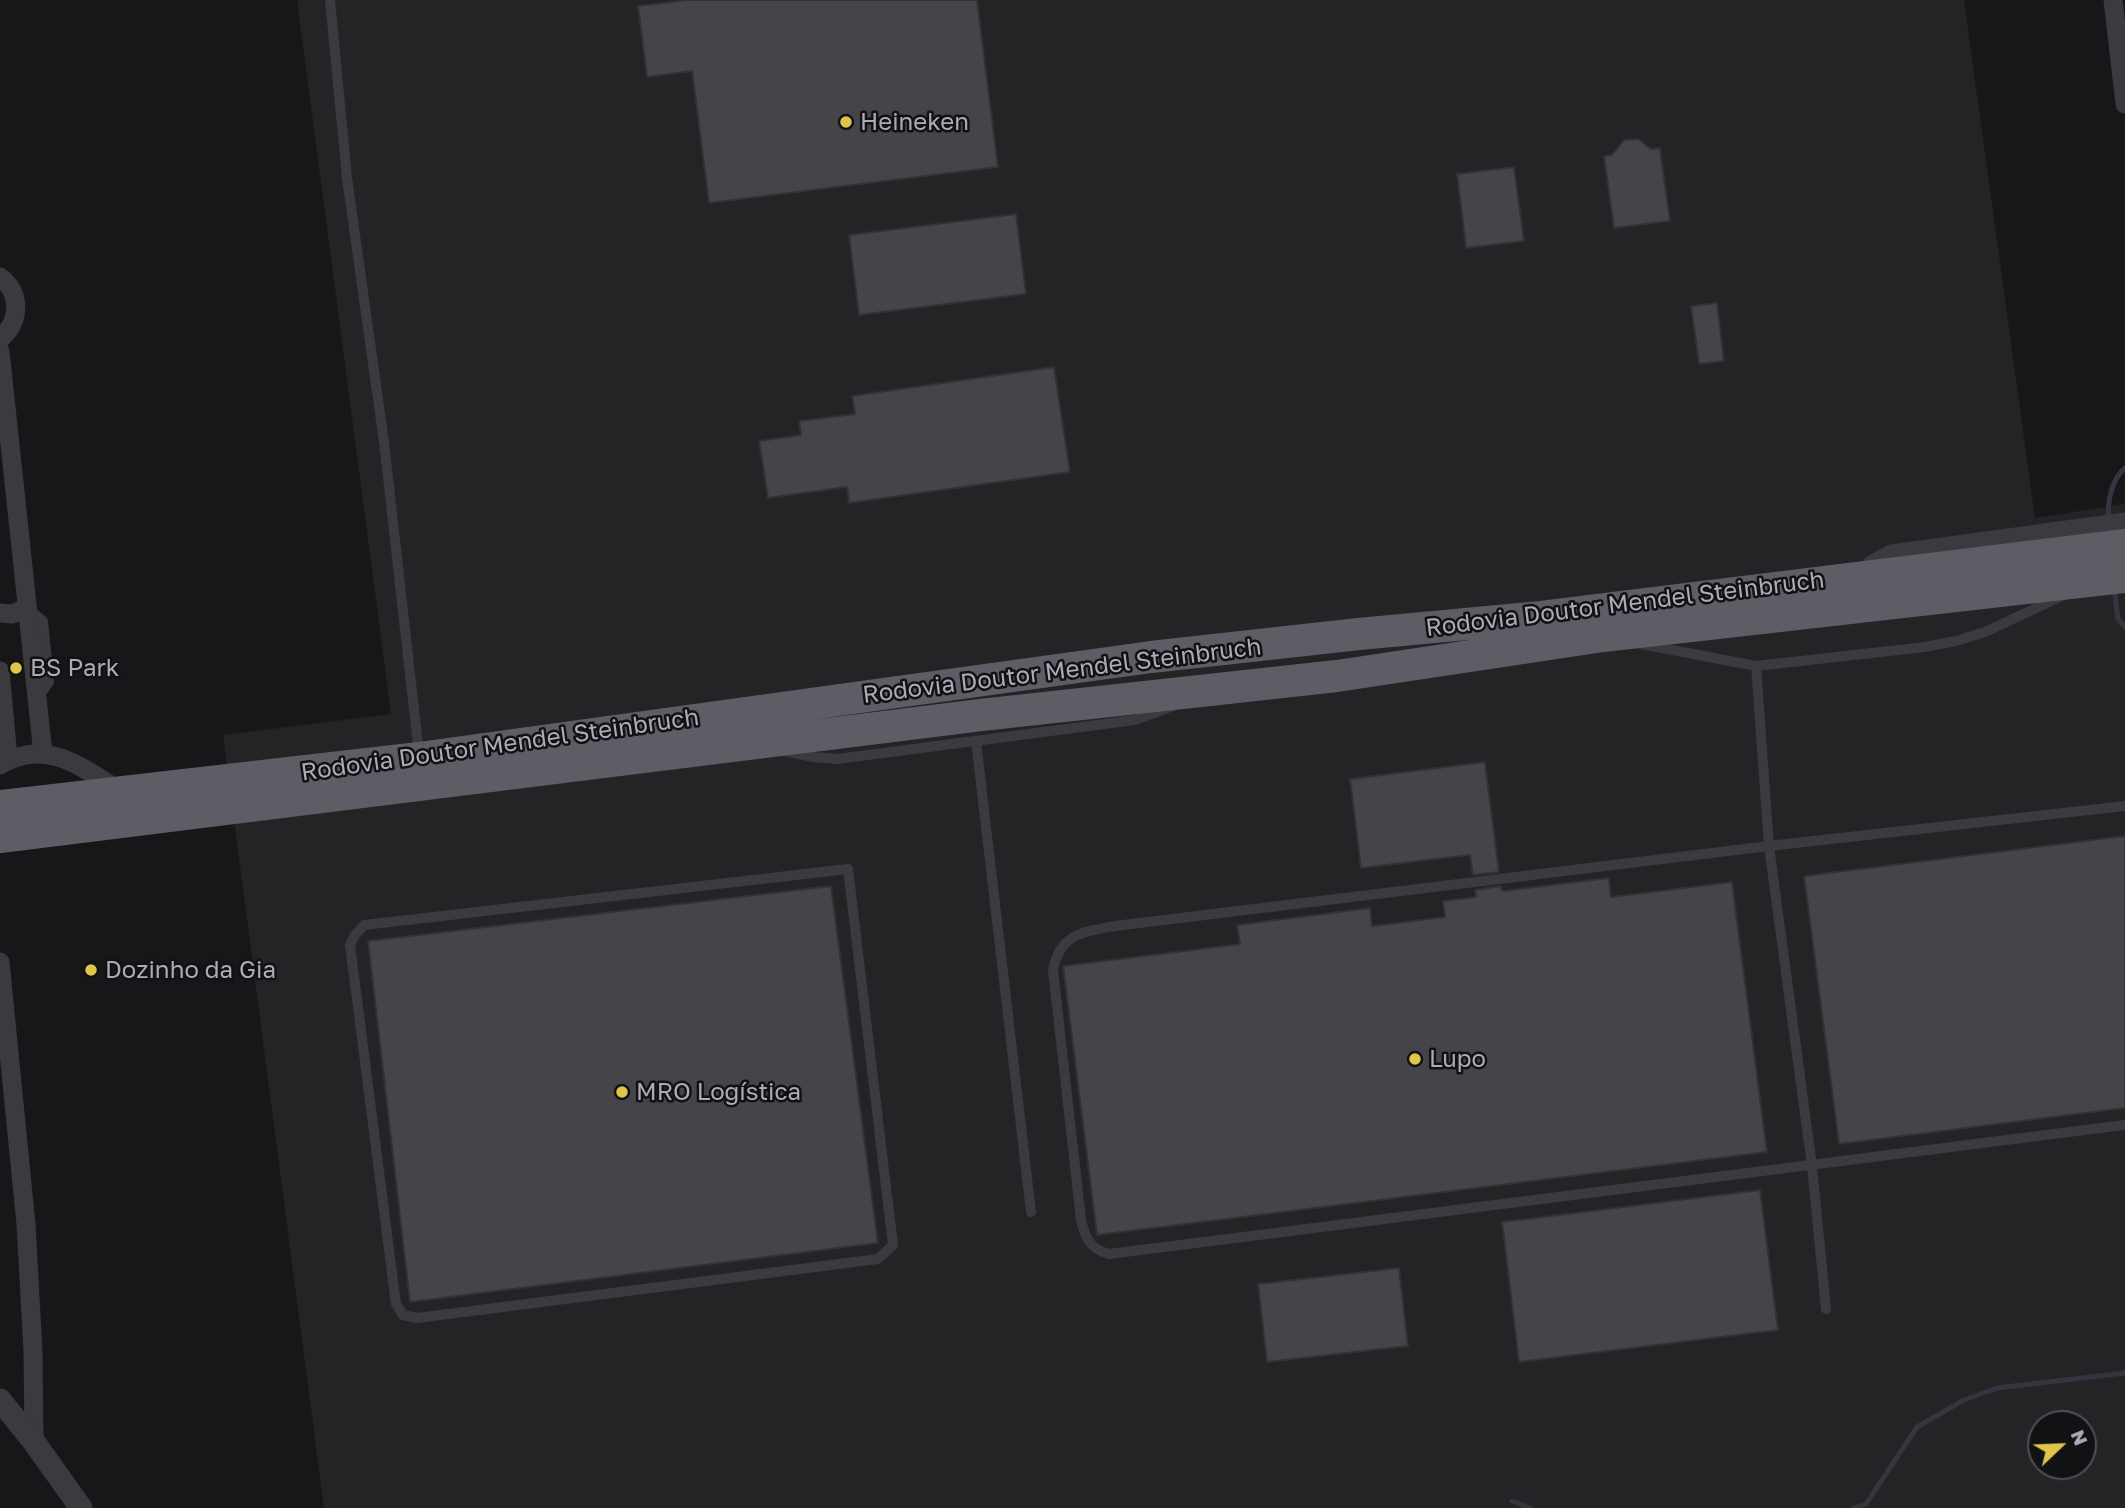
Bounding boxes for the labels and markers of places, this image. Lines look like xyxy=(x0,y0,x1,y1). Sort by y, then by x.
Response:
place label: Heineken xyxy=(860,108,969,136)
marker: Heineken xyxy=(838,114,854,130)
place label: BS Park xyxy=(30,654,119,682)
marker: BS Park xyxy=(8,660,24,676)
place label: Dozinho da Gia xyxy=(105,956,276,984)
marker: Dozinho da Gia xyxy=(83,962,99,978)
place label: Lupo xyxy=(1429,1045,1486,1073)
marker: Lupo xyxy=(1407,1051,1423,1067)
place label: MRO Logística xyxy=(636,1078,801,1106)
marker: MRO Logística xyxy=(614,1084,630,1100)

